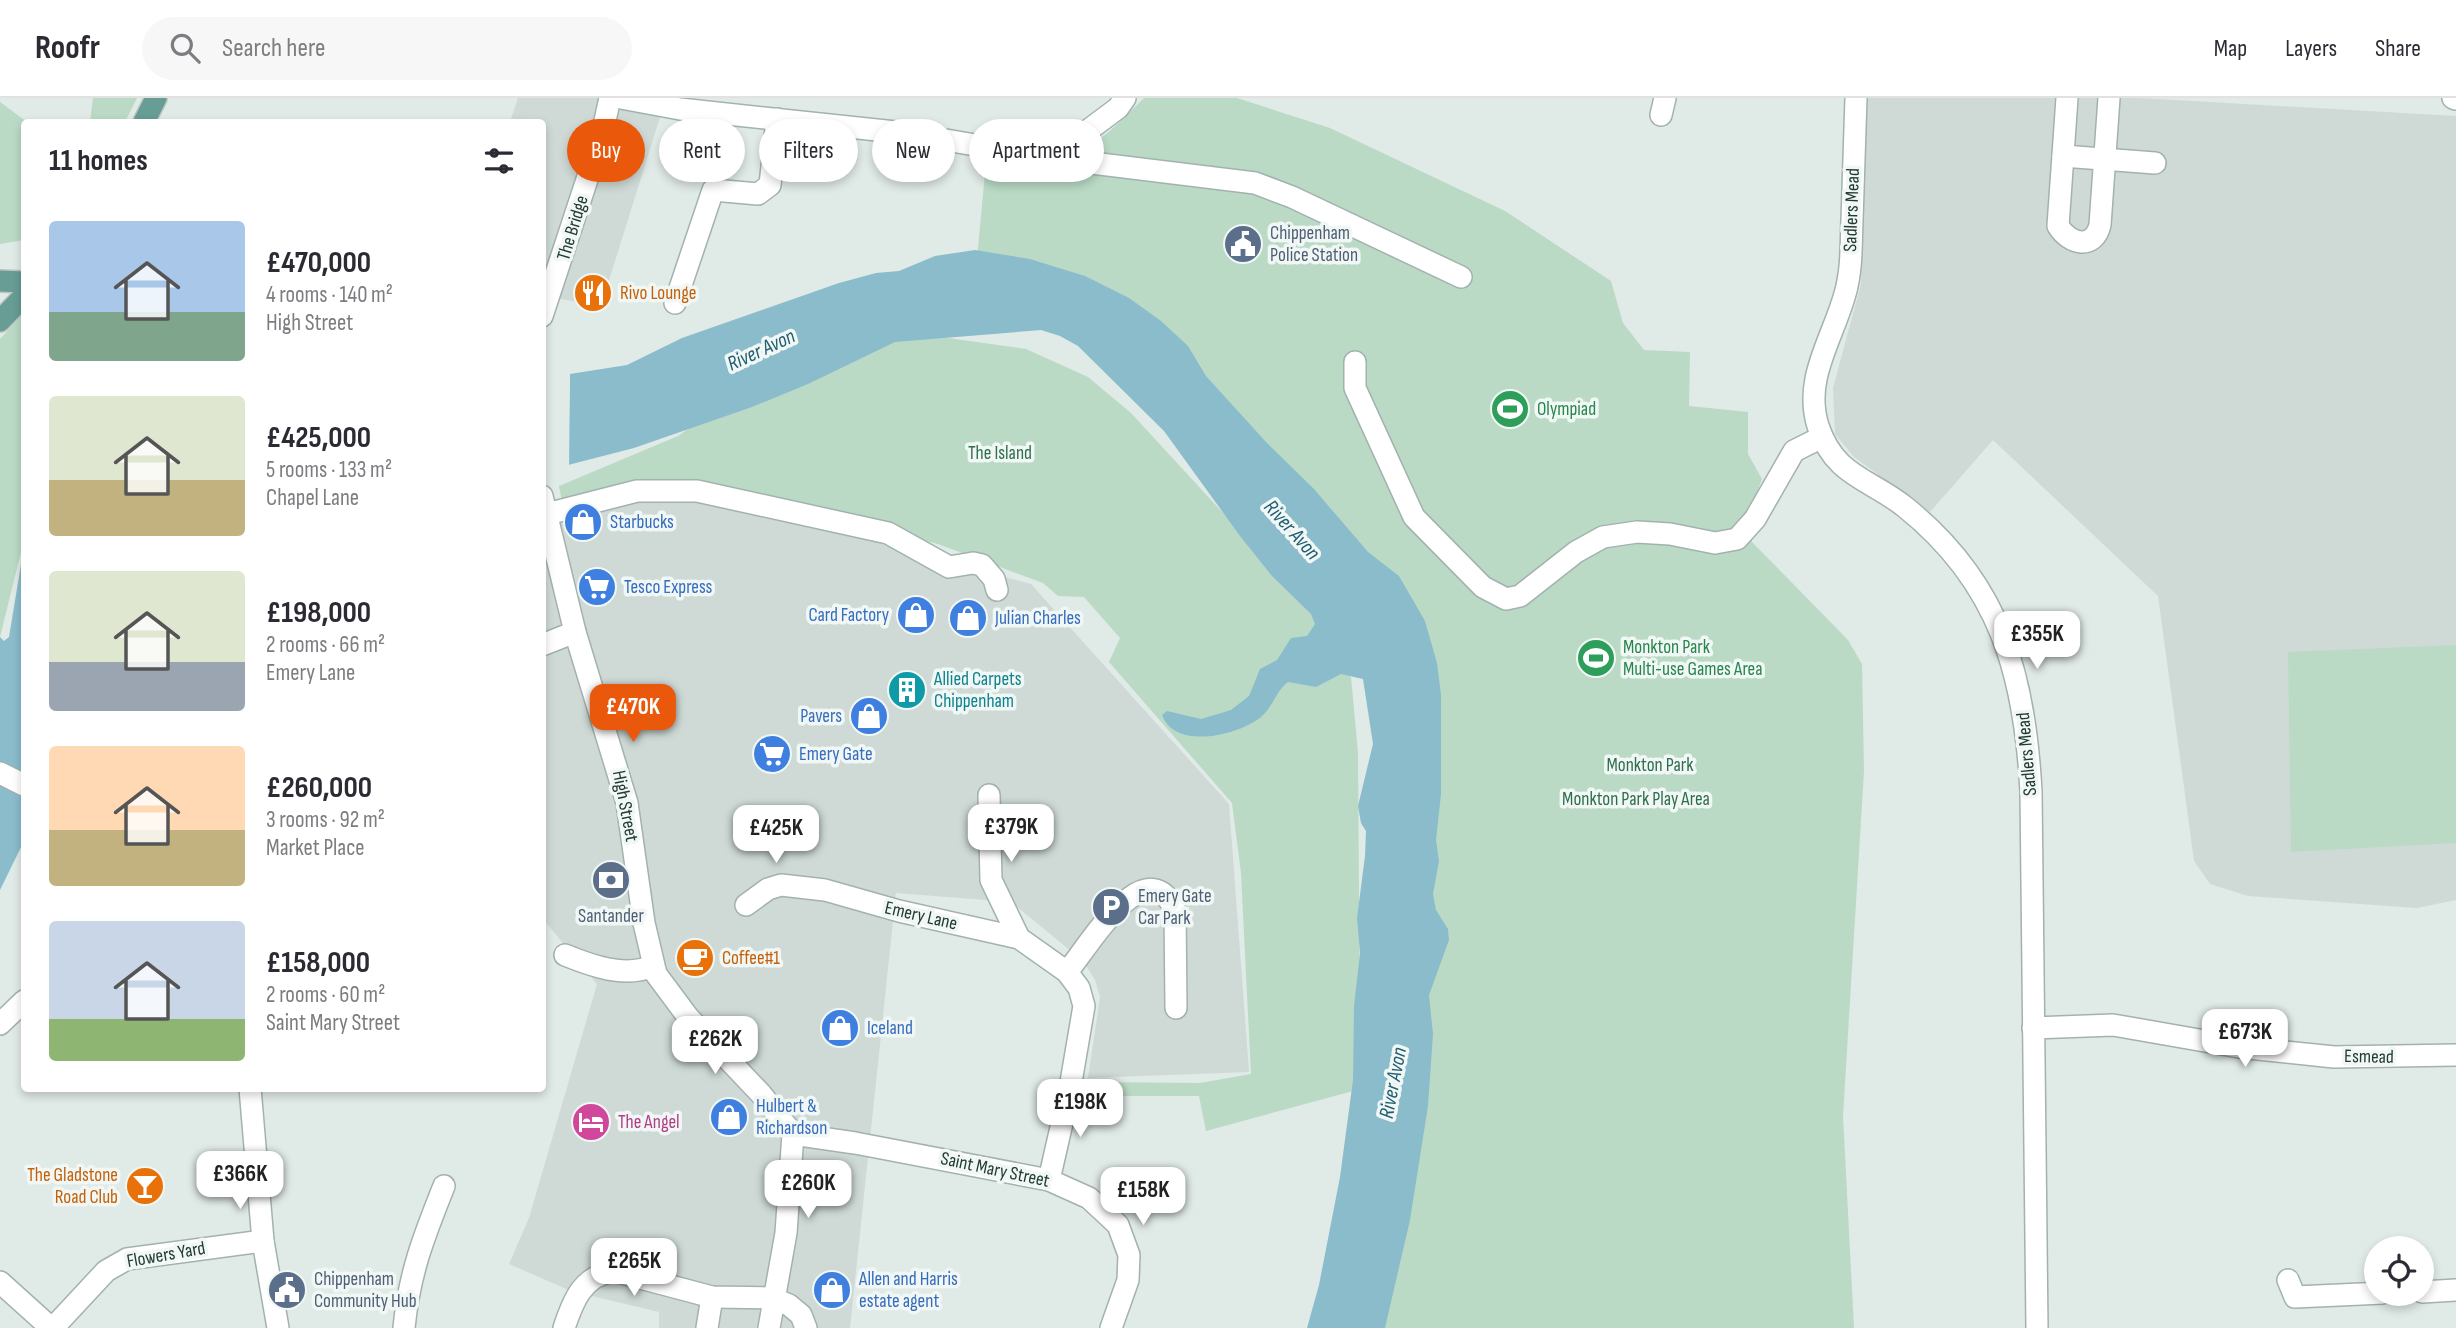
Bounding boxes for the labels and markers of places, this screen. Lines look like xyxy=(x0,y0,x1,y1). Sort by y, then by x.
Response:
place label: Chippenham Police Station xyxy=(1270,222,1358,267)
public building icon: Chippenham Police Station xyxy=(1222,223,1264,265)
restaurant icon: Rivo Lounge xyxy=(572,272,614,314)
place label: Rivo Lounge xyxy=(620,282,696,305)
sports icon: Olympiad xyxy=(1489,388,1531,430)
place label: Olympiad xyxy=(1537,398,1596,421)
shop icon: Starbucks xyxy=(562,501,604,543)
place label: Starbucks xyxy=(610,511,674,534)
supermarket icon: Tesco Express xyxy=(576,566,618,608)
place label: Tesco Express xyxy=(624,576,713,599)
shop icon: Card Factory xyxy=(895,594,937,636)
shop icon: Julian Charles xyxy=(947,597,989,639)
place label: Card Factory xyxy=(809,604,890,627)
place label: Julian Charles xyxy=(994,607,1081,630)
pin: £355K xyxy=(1988,612,2086,671)
place label: Monkton Park Multi-use Games Area xyxy=(1623,636,1762,681)
sports icon: Monkton Park Multi-use Games Area xyxy=(1575,637,1617,679)
place label: Allied Carpets Chippenham xyxy=(933,668,1022,713)
building icon: Allied Carpets Chippenham xyxy=(886,669,928,711)
pin: £470K xyxy=(584,684,682,744)
shop icon: Pavers xyxy=(848,695,890,737)
place label: Pavers xyxy=(800,705,842,728)
supermarket icon: Emery Gate xyxy=(751,733,793,775)
place label: Emery Gate xyxy=(799,743,873,766)
pin: £379K xyxy=(962,804,1060,864)
pin: £425K xyxy=(727,806,825,865)
bank icon: Santander xyxy=(590,859,632,901)
place label: Emery Gate Car Park xyxy=(1138,885,1212,930)
parking icon: Emery Gate Car Park xyxy=(1090,886,1132,928)
place label: Santander xyxy=(578,905,644,928)
cafe icon: Coffee#1 xyxy=(674,937,716,979)
place label: Coffee#1 xyxy=(722,947,780,970)
shop icon: Iceland xyxy=(819,1007,861,1049)
pin: £673K xyxy=(2196,1010,2294,1069)
pin: £262K xyxy=(666,1016,764,1076)
place label: Iceland xyxy=(867,1017,913,1040)
pin: £198K xyxy=(1031,1080,1129,1139)
place label: Hulbert & Richardson xyxy=(756,1095,827,1140)
shop icon: Hulbert & Richardson xyxy=(708,1096,750,1138)
hotel icon: The Angel xyxy=(570,1101,612,1143)
place label: The Angel xyxy=(618,1111,680,1134)
pin: £366K xyxy=(191,1152,289,1211)
pin: £260K xyxy=(759,1160,857,1220)
place label: The Gladstone Road Club xyxy=(27,1164,118,1209)
bar icon: The Gladstone Road Club xyxy=(124,1165,166,1207)
pin: £158K xyxy=(1094,1168,1192,1227)
pin: £265K xyxy=(585,1238,683,1298)
place label: Chippenham Community Hub xyxy=(314,1268,417,1313)
place label: Allen and Harris estate agent xyxy=(858,1268,958,1313)
public building icon: Chippenham Community Hub xyxy=(266,1269,308,1311)
shop icon: Allen and Harris estate agent xyxy=(811,1269,853,1311)

